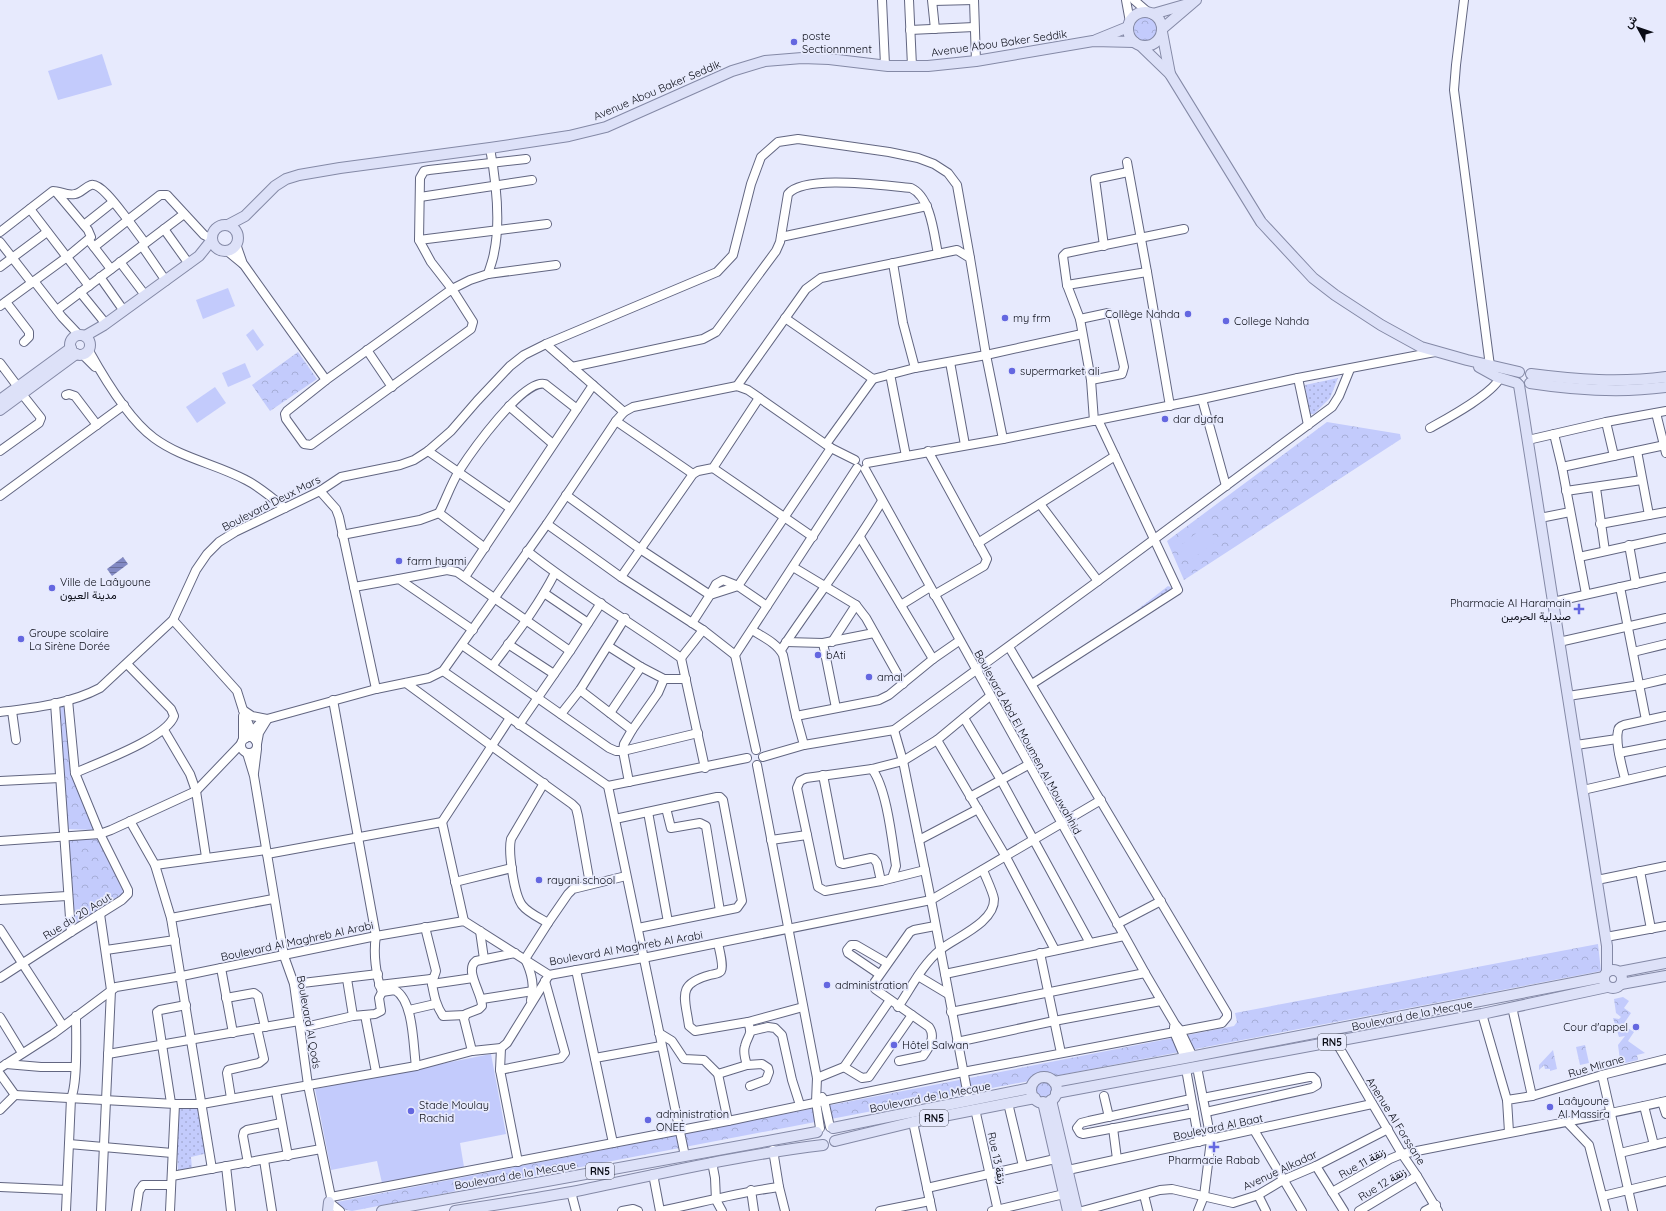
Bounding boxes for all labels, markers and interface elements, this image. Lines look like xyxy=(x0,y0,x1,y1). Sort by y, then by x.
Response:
north arrow xyxy=(1618,8,1658,48)
text: ش xyxy=(1621,12,1640,31)
street label: Avenue Abou Baker Seddik xyxy=(930,27,1068,59)
place label: poste Sectionnment xyxy=(802,29,872,56)
marker: poste Sectionnment xyxy=(789,37,799,47)
street label: Avenue Abou Baker Seddik xyxy=(591,57,723,123)
place label: Collège Nahda xyxy=(1105,307,1180,321)
marker: Collège Nahda xyxy=(1183,309,1193,319)
place label: my frm xyxy=(1013,311,1050,325)
marker: my frm xyxy=(1000,313,1010,323)
place label: College Nahda xyxy=(1234,314,1309,328)
marker: College Nahda xyxy=(1221,316,1231,326)
place label: supermarket ali xyxy=(1020,364,1100,378)
marker: supermarket ali xyxy=(1007,366,1017,376)
place label: dar dyafa xyxy=(1173,412,1224,426)
marker: dar dyafa xyxy=(1160,414,1170,424)
street label: Boulevard Deux Mars xyxy=(219,472,323,534)
place label: farm hyami xyxy=(407,554,466,568)
marker: farm hyami xyxy=(394,556,404,566)
place label: Ville de Laâyoune مدينة العيون xyxy=(60,575,151,602)
marker: Ville de Laâyoune مدينة العيون xyxy=(47,583,57,593)
place label: Pharmacie Al Haramain صيدلية الحرمين xyxy=(1450,596,1571,623)
marker: Pharmacie Al Haramain صيدلية الحرمين xyxy=(1574,604,1584,614)
place label: Groupe scolaire La Sirène Dorée xyxy=(29,626,110,653)
marker: Groupe scolaire La Sirène Dorée xyxy=(16,634,26,644)
street label: Boulevard Abd El Moumen Al Mouwahhid xyxy=(971,647,1085,837)
place label: bAti xyxy=(826,648,846,662)
marker: bAti xyxy=(813,650,823,660)
place label: amal xyxy=(877,670,903,684)
marker: amal xyxy=(864,672,874,682)
place label: rayani school xyxy=(547,873,615,887)
marker: rayani school xyxy=(534,875,544,885)
street label: Rue du 20 Aout xyxy=(40,889,114,943)
street label: Boulevard Al Maghreb Al Arabi xyxy=(219,918,375,964)
street label: Boulevard Al Maghreb Al Arabi xyxy=(548,928,704,968)
street label: Boulevard Al Qods xyxy=(294,974,324,1070)
place label: administration xyxy=(835,978,908,992)
marker: administration xyxy=(822,980,832,990)
street label: Boulevard de la Mecque xyxy=(1350,996,1474,1034)
place label: Cour d'appel xyxy=(1563,1020,1628,1034)
marker: Cour d'appel xyxy=(1631,1022,1641,1032)
road number: RN5 xyxy=(1318,1034,1346,1050)
place label: Hôtel Salwan xyxy=(902,1038,969,1052)
marker: Hôtel Salwan xyxy=(889,1040,899,1050)
street label: Rue Mirane xyxy=(1566,1051,1626,1081)
street label: Anenue Al Forssane xyxy=(1363,1075,1429,1167)
street label: Boulevard de la Mecque xyxy=(868,1078,992,1116)
place label: Laâyoune Al Massira xyxy=(1558,1094,1610,1121)
place label: Stade Moulay Rachid xyxy=(419,1098,489,1125)
marker: Laâyoune Al Massira xyxy=(1545,1102,1555,1112)
marker: Stade Moulay Rachid xyxy=(406,1106,416,1116)
place label: administration ONEE xyxy=(656,1107,729,1134)
road number: RN5 xyxy=(920,1110,948,1126)
street label: Boulevard Al Baat xyxy=(1172,1111,1265,1143)
marker: administration ONEE xyxy=(643,1115,653,1125)
street label: Rue 13 زنقة xyxy=(985,1131,1009,1186)
marker: Pharmacie Rabab xyxy=(1209,1142,1219,1152)
street label: Rue 11 زنقة xyxy=(1336,1144,1388,1182)
street label: Avenue Alkadar xyxy=(1241,1146,1320,1193)
place label: Pharmacie Rabab xyxy=(1168,1153,1260,1167)
street label: Boulevard de la Mecque xyxy=(453,1157,577,1193)
road number: RN5 xyxy=(586,1163,614,1179)
street label: Rue 12 زنقة xyxy=(1356,1164,1409,1204)

